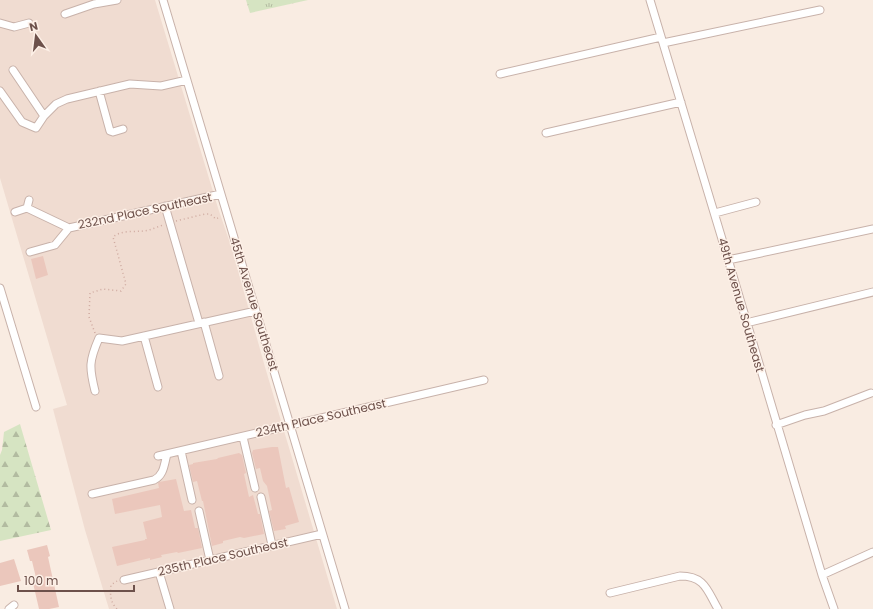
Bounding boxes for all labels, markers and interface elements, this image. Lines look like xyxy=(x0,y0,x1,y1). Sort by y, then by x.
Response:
north arrow xyxy=(16,16,56,56)
text: N xyxy=(28,18,40,35)
street label: 232nd Place Southeast xyxy=(76,188,213,233)
street label: 45th Avenue Southeast xyxy=(226,235,283,373)
street label: 49th Avenue Southeast xyxy=(714,236,769,374)
street label: 234th Place Southeast xyxy=(254,394,388,441)
street label: 235th Place Southeast xyxy=(156,533,290,580)
scale bar xyxy=(18,567,134,593)
text: 100 m xyxy=(24,572,58,589)

